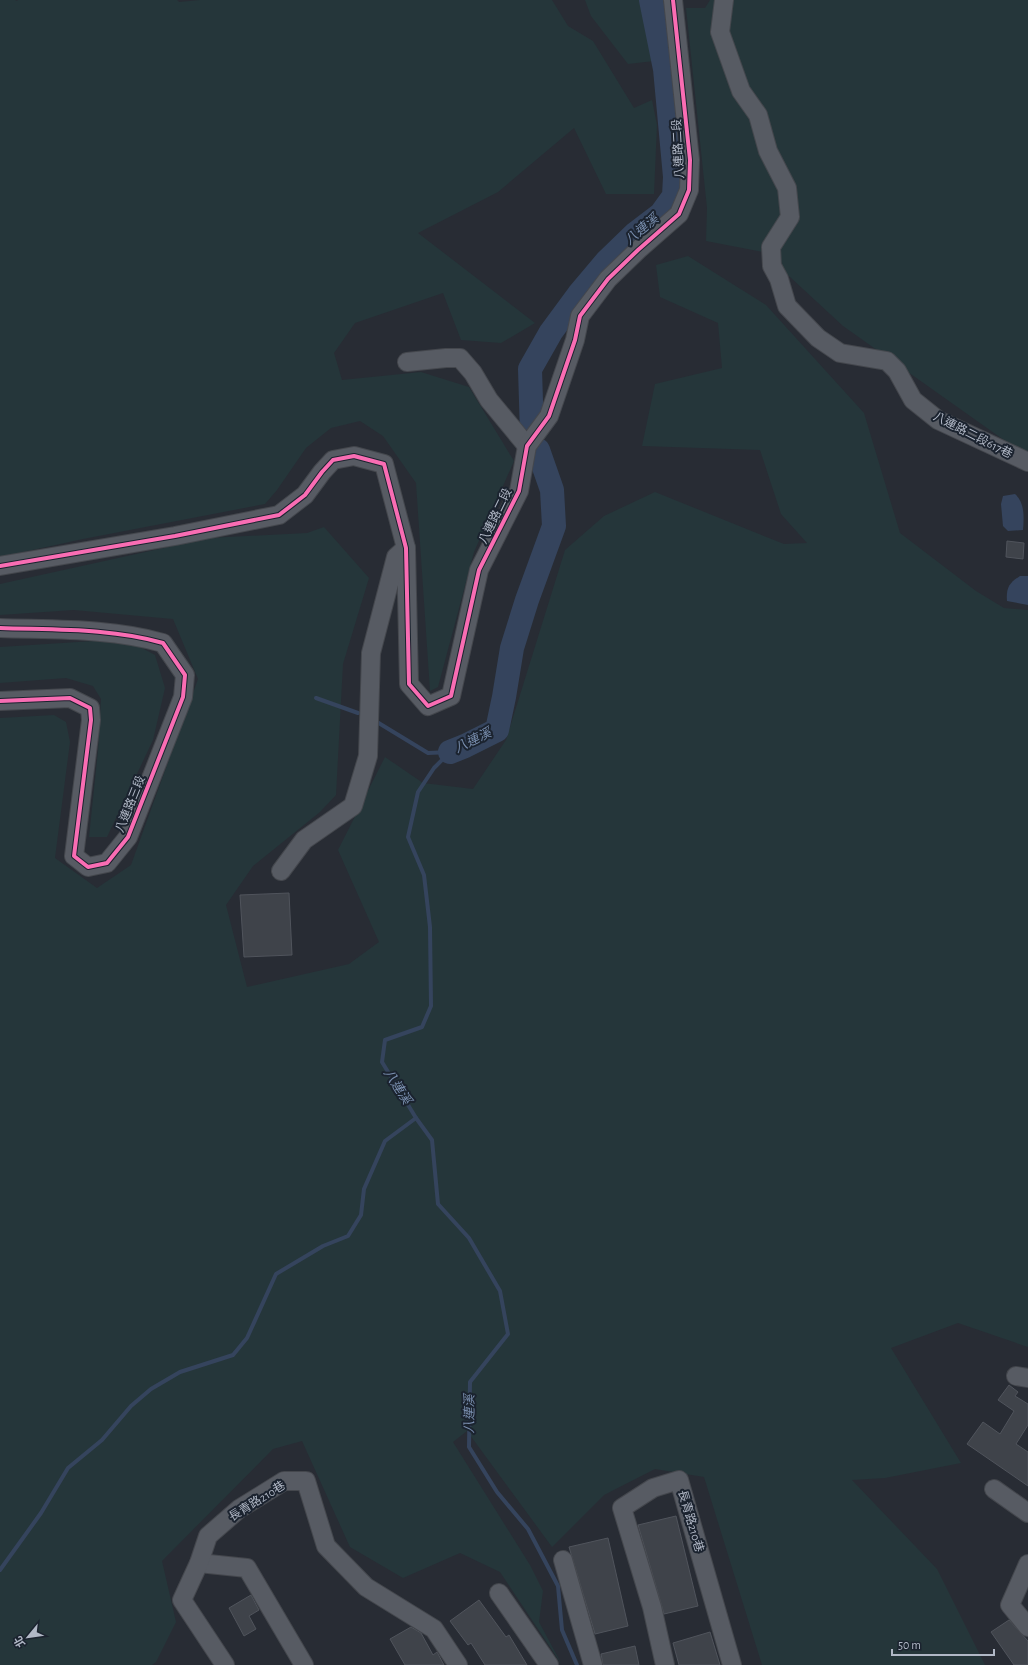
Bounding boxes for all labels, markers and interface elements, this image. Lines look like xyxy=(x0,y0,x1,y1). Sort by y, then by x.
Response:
street label: 八連路二段 xyxy=(669,119,686,179)
water label: 八連溪 xyxy=(622,210,663,248)
street label: 八連路二段617巷 xyxy=(932,409,1015,460)
street label: 八連路二段 xyxy=(476,486,514,546)
water label: 八連溪 xyxy=(452,725,495,755)
street label: 八連路三段 xyxy=(112,774,147,834)
water label: 八連溪 xyxy=(381,1067,415,1109)
water label: 八連溪 xyxy=(462,1392,477,1434)
street label: 長青路210巷 xyxy=(226,1478,287,1523)
street label: 長青路210巷 xyxy=(676,1488,707,1553)
north arrow xyxy=(8,1617,48,1657)
scale bar xyxy=(892,1631,994,1657)
text: 北 xyxy=(12,1634,27,1649)
text: 50 m xyxy=(898,1639,921,1651)

